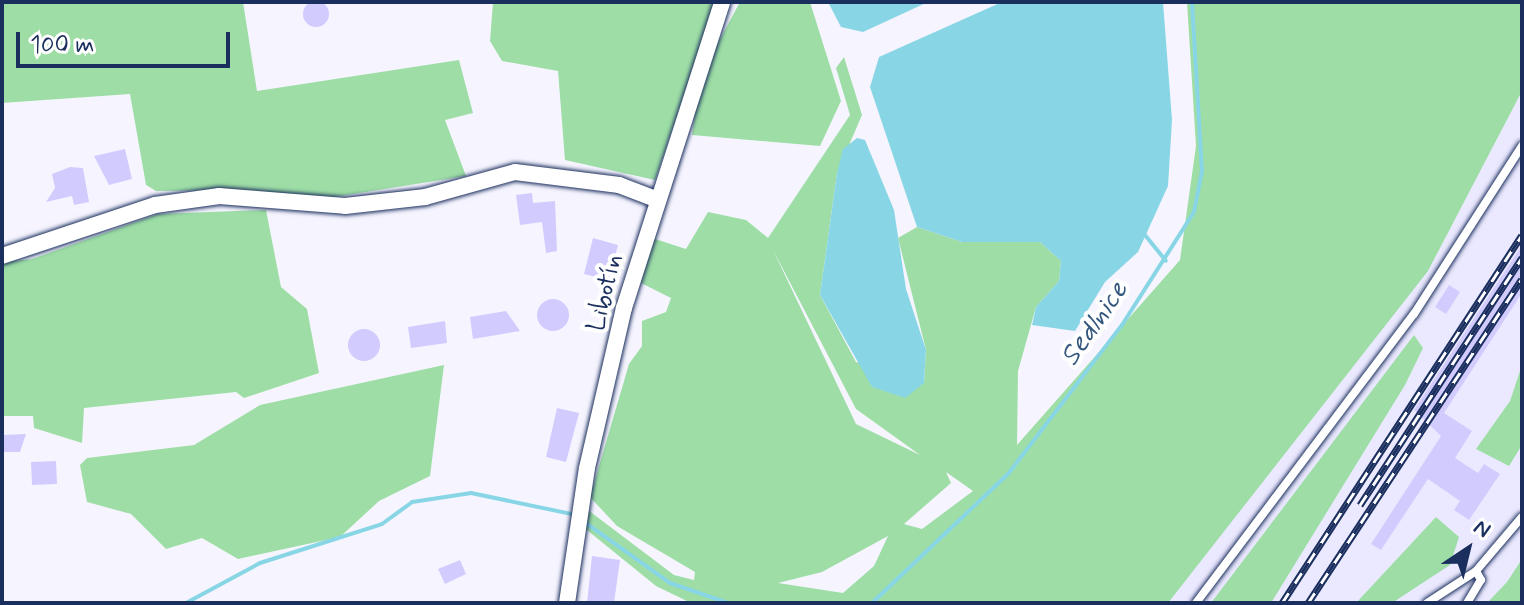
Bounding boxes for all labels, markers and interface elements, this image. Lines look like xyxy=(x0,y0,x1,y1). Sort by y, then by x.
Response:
scale bar xyxy=(20,16,234,66)
text: 100 m xyxy=(30,30,94,61)
street label: Libotín xyxy=(581,251,631,335)
water label: Sedlnice xyxy=(1054,275,1136,373)
north arrow xyxy=(1428,509,1508,589)
text: N xyxy=(1468,514,1496,545)

